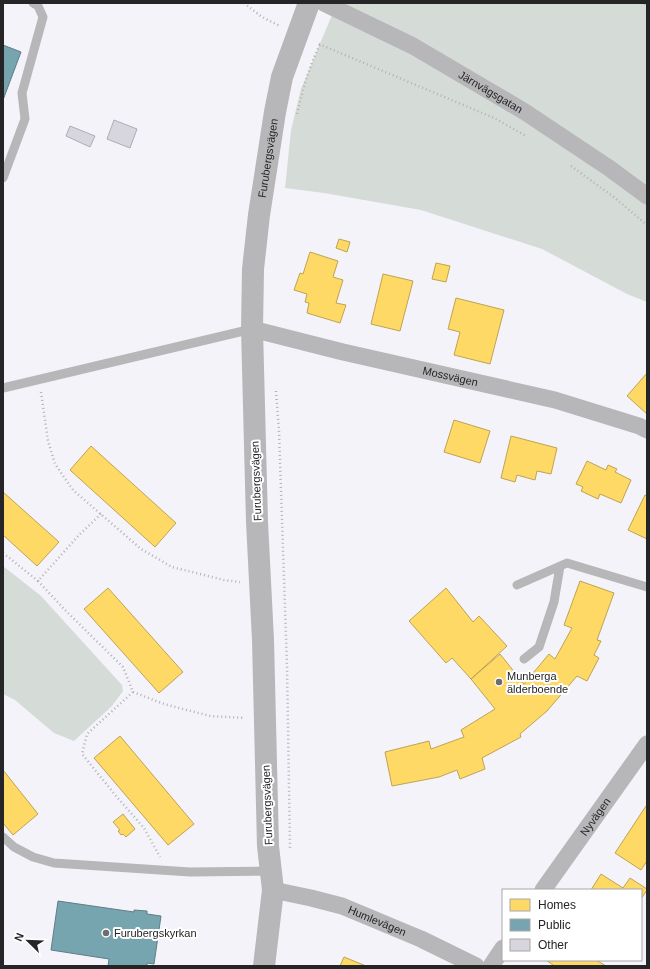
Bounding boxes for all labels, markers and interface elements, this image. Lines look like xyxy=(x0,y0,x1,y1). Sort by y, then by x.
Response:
street label: Järnvägsgatan xyxy=(457,68,525,115)
street label: Furubergsvägen xyxy=(256,118,280,199)
street label: Mossvägen xyxy=(422,364,479,388)
street label: Furubergsvägen xyxy=(249,441,263,521)
place label: Munberga älderboende xyxy=(507,670,568,695)
marker: Munberga älderboende xyxy=(494,677,504,687)
street label: Furubergsvägen xyxy=(260,765,274,845)
street label: Nyvägen xyxy=(578,795,613,838)
legend xyxy=(502,889,642,961)
text: Homes xyxy=(538,898,576,912)
street label: Humlevägen xyxy=(346,903,408,938)
text: Public xyxy=(538,918,571,932)
north arrow xyxy=(8,921,48,961)
place label: Furubergskyrkan xyxy=(114,927,197,939)
marker: Furubergskyrkan xyxy=(101,928,111,938)
text: N xyxy=(12,931,26,943)
text: Other xyxy=(538,938,568,952)

